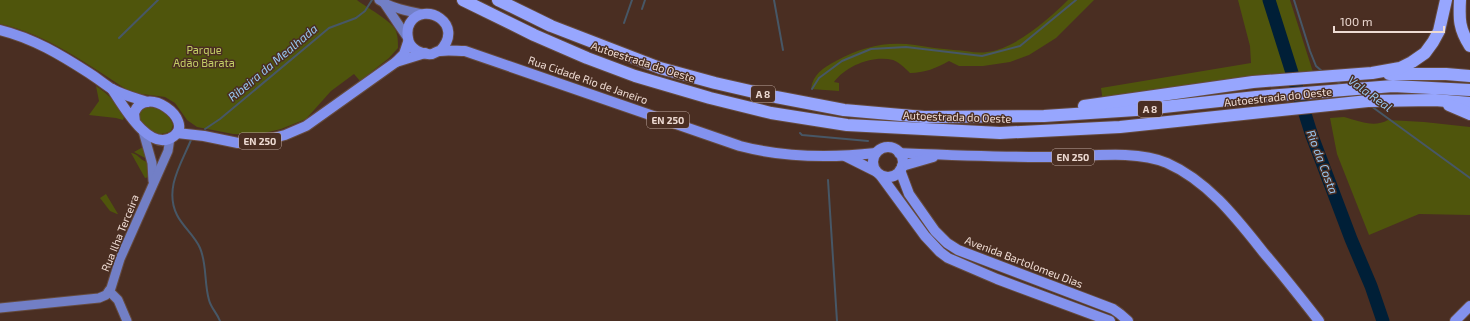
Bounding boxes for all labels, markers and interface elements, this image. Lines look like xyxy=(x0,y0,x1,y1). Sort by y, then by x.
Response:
scale bar xyxy=(1334,8,1444,34)
text: 100 m xyxy=(1340,14,1372,28)
water label: Ribeira da Mealhada xyxy=(225,21,320,104)
street label: Autoestrada do Oeste xyxy=(590,39,697,84)
park label: Parque Adão Barata xyxy=(173,43,235,69)
street label: Rua Cidade Rio de Janeiro xyxy=(527,53,650,106)
water label: Vala Real xyxy=(1346,73,1395,114)
street label: Autoestrada do Oeste xyxy=(1223,84,1333,109)
road number: A 8 xyxy=(751,86,775,102)
road number: A 8 xyxy=(1138,101,1162,117)
street label: Autoestrada do Oeste xyxy=(903,108,1012,125)
road number: EN 250 xyxy=(647,112,689,128)
water label: Rio da Costa xyxy=(1304,128,1342,196)
road number: EN 250 xyxy=(239,133,281,149)
road number: EN 250 xyxy=(1052,149,1094,165)
street label: Rua Ilha Terceira xyxy=(98,192,141,273)
street label: Avenida Bartolomeu Dias xyxy=(963,233,1085,290)

